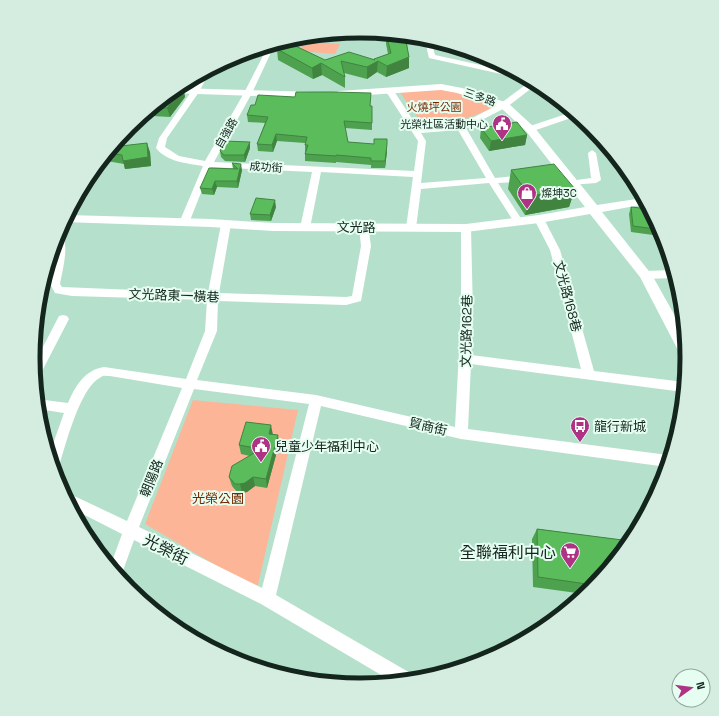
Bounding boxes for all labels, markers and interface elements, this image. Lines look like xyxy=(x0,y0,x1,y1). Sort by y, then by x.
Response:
street label: 三多路 xyxy=(462,85,498,109)
park label: 火燒坪公園 xyxy=(407,100,462,114)
public building icon: 光榮社區活動中心 xyxy=(491,113,513,141)
street label: 自強路 xyxy=(212,115,240,151)
place label: 光榮社區活動中心 xyxy=(400,117,488,131)
street label: 成功街 xyxy=(249,159,283,175)
shop icon: 燦坤3C xyxy=(516,182,538,210)
place label: 燦坤3C xyxy=(541,186,577,200)
street label: 文光路 xyxy=(336,219,376,236)
street label: 文光路168巷 xyxy=(550,258,585,334)
street label: 文光路東一橫巷 xyxy=(128,285,220,306)
street label: 文光路162巷 xyxy=(457,294,476,368)
street label: 貿商街 xyxy=(407,414,449,439)
bus stop icon: 龍行新城 xyxy=(569,415,591,443)
place label: 龍行新城 xyxy=(594,418,646,435)
public building icon: 兒童少年福利中心 xyxy=(250,435,272,463)
place label: 兒童少年福利中心 xyxy=(275,438,379,455)
street label: 朝陽路 xyxy=(136,457,167,499)
park label: 光榮公園 xyxy=(192,490,244,507)
street label: 光榮街 xyxy=(140,529,192,569)
supermarket icon: 全聯福利中心 xyxy=(559,541,581,569)
place label: 全聯福利中心 xyxy=(460,542,556,563)
north arrow xyxy=(671,668,711,708)
text: N xyxy=(693,680,708,691)

